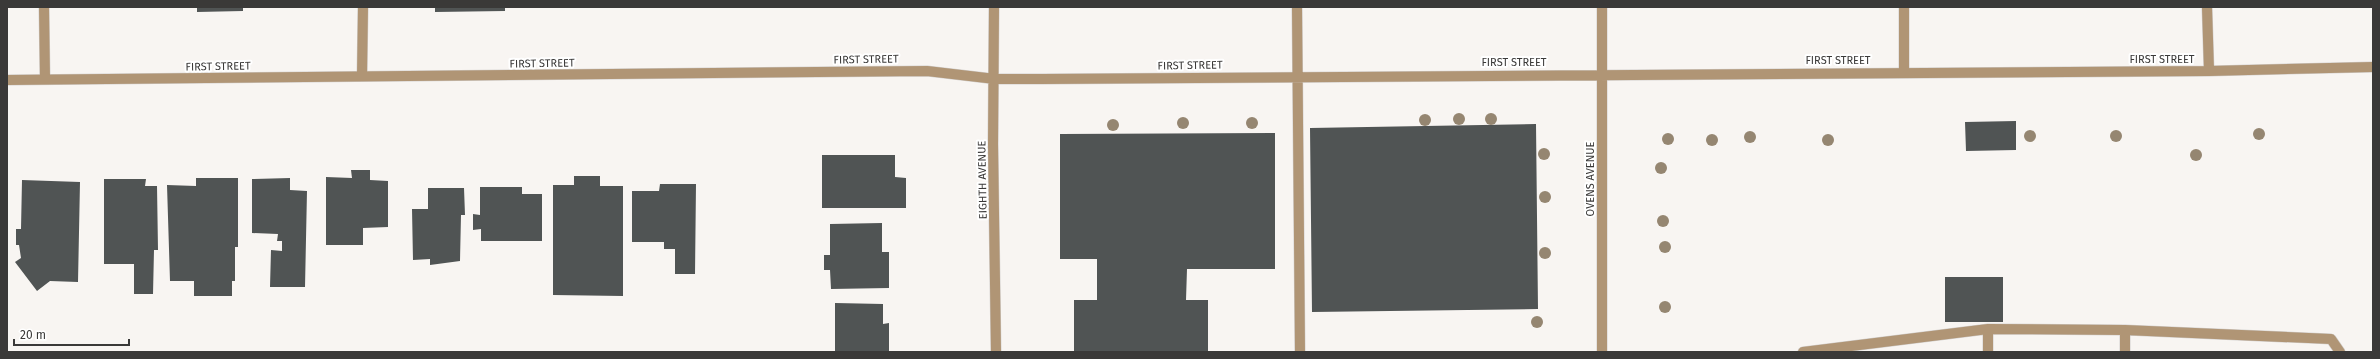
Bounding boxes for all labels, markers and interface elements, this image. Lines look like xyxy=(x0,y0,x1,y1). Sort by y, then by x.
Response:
street label: FIRST STREET xyxy=(833,52,899,67)
street label: FIRST STREET xyxy=(2129,53,2195,66)
street label: FIRST STREET xyxy=(1805,54,1871,67)
street label: FIRST STREET xyxy=(509,56,575,71)
street label: FIRST STREET xyxy=(1481,56,1547,69)
street label: FIRST STREET xyxy=(1157,58,1223,73)
street label: FIRST STREET xyxy=(185,59,251,74)
street label: EIGHTH AVENUE xyxy=(975,141,990,219)
street label: OVENS AVENUE xyxy=(1584,141,1597,216)
scale bar xyxy=(14,321,129,347)
text: 20 m xyxy=(20,328,46,342)

